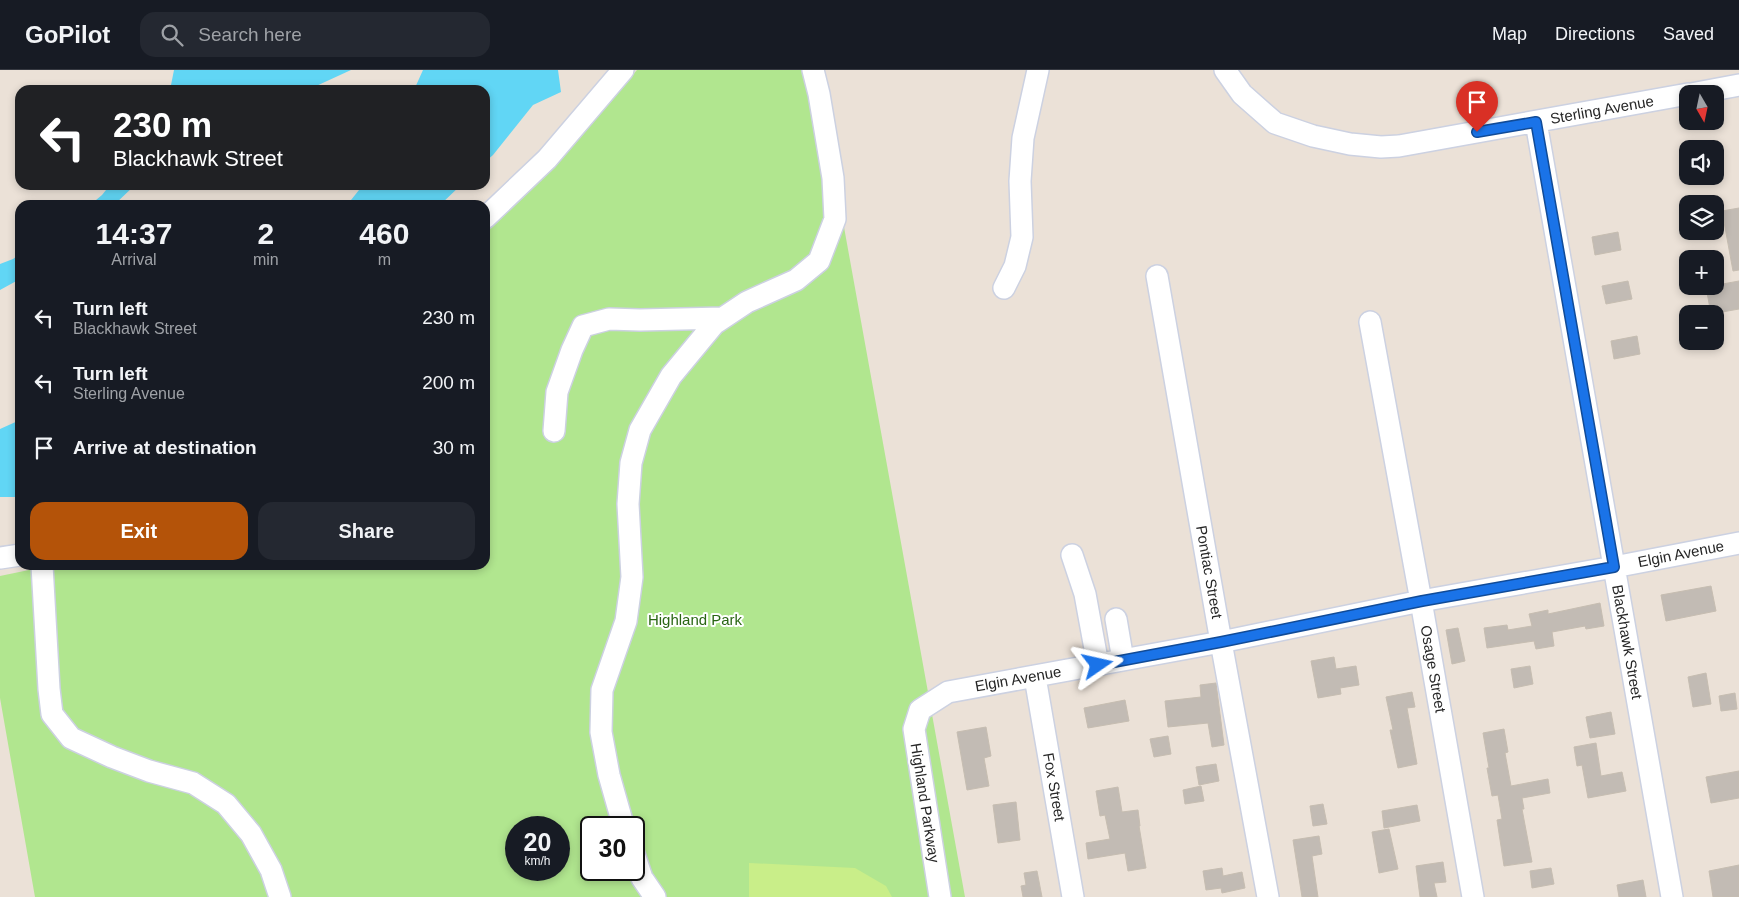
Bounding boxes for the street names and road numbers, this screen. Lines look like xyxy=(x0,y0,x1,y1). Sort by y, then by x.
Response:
street label: Sterling Avenue xyxy=(1549,92,1655,127)
street label: Pontiac Street xyxy=(1193,524,1226,621)
street label: Elgin Avenue xyxy=(1636,537,1725,570)
street label: Blackhawk Street xyxy=(1609,583,1646,701)
street label: Osage Street xyxy=(1417,624,1450,715)
street label: Elgin Avenue xyxy=(973,663,1062,694)
street label: Highland Parkway xyxy=(908,742,943,864)
street label: Fox Street xyxy=(1040,751,1069,823)

